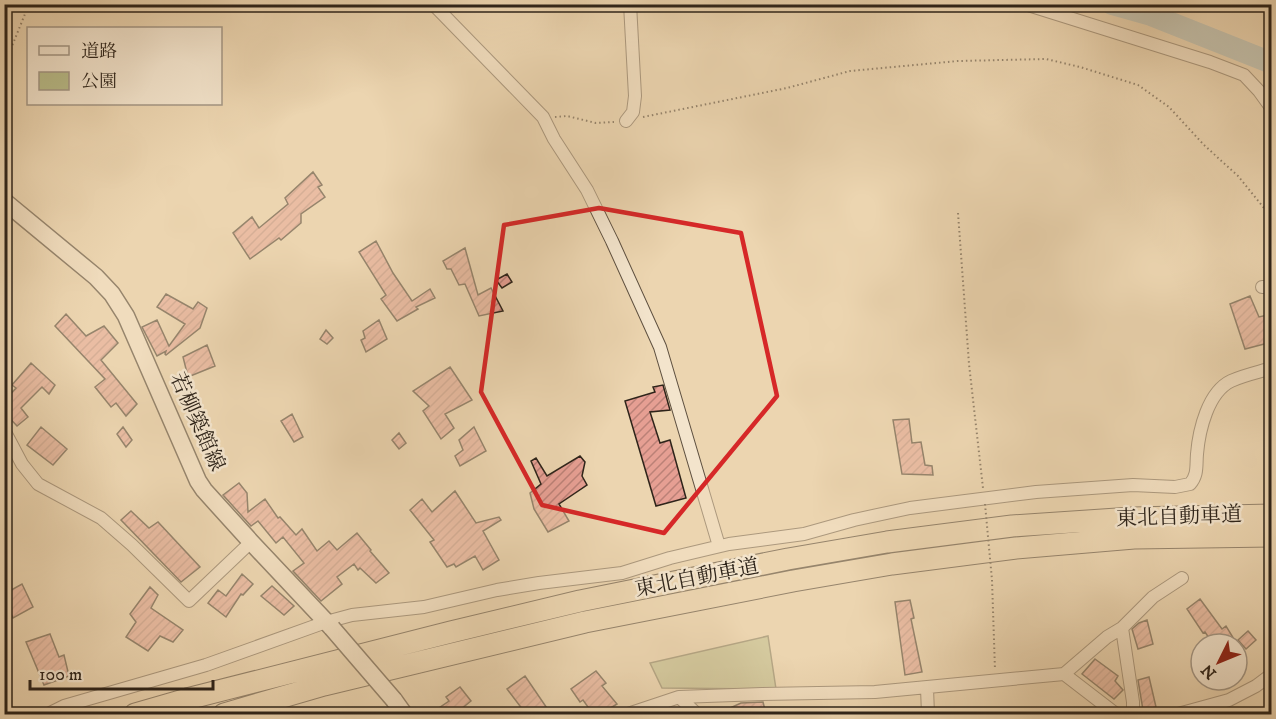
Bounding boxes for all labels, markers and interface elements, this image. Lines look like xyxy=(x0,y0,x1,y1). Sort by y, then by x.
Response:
legend xyxy=(27,27,222,105)
text: 道路 xyxy=(81,41,117,63)
text: 公園 xyxy=(81,71,117,93)
street label: 若柳築館線 xyxy=(164,369,230,475)
street label: 東北自動車道 xyxy=(1116,502,1242,532)
street label: 東北自動車道 xyxy=(633,553,761,603)
north arrow xyxy=(1189,632,1249,692)
scale bar xyxy=(30,653,213,691)
text: N xyxy=(1197,660,1221,683)
text: 100 m xyxy=(39,664,82,686)

